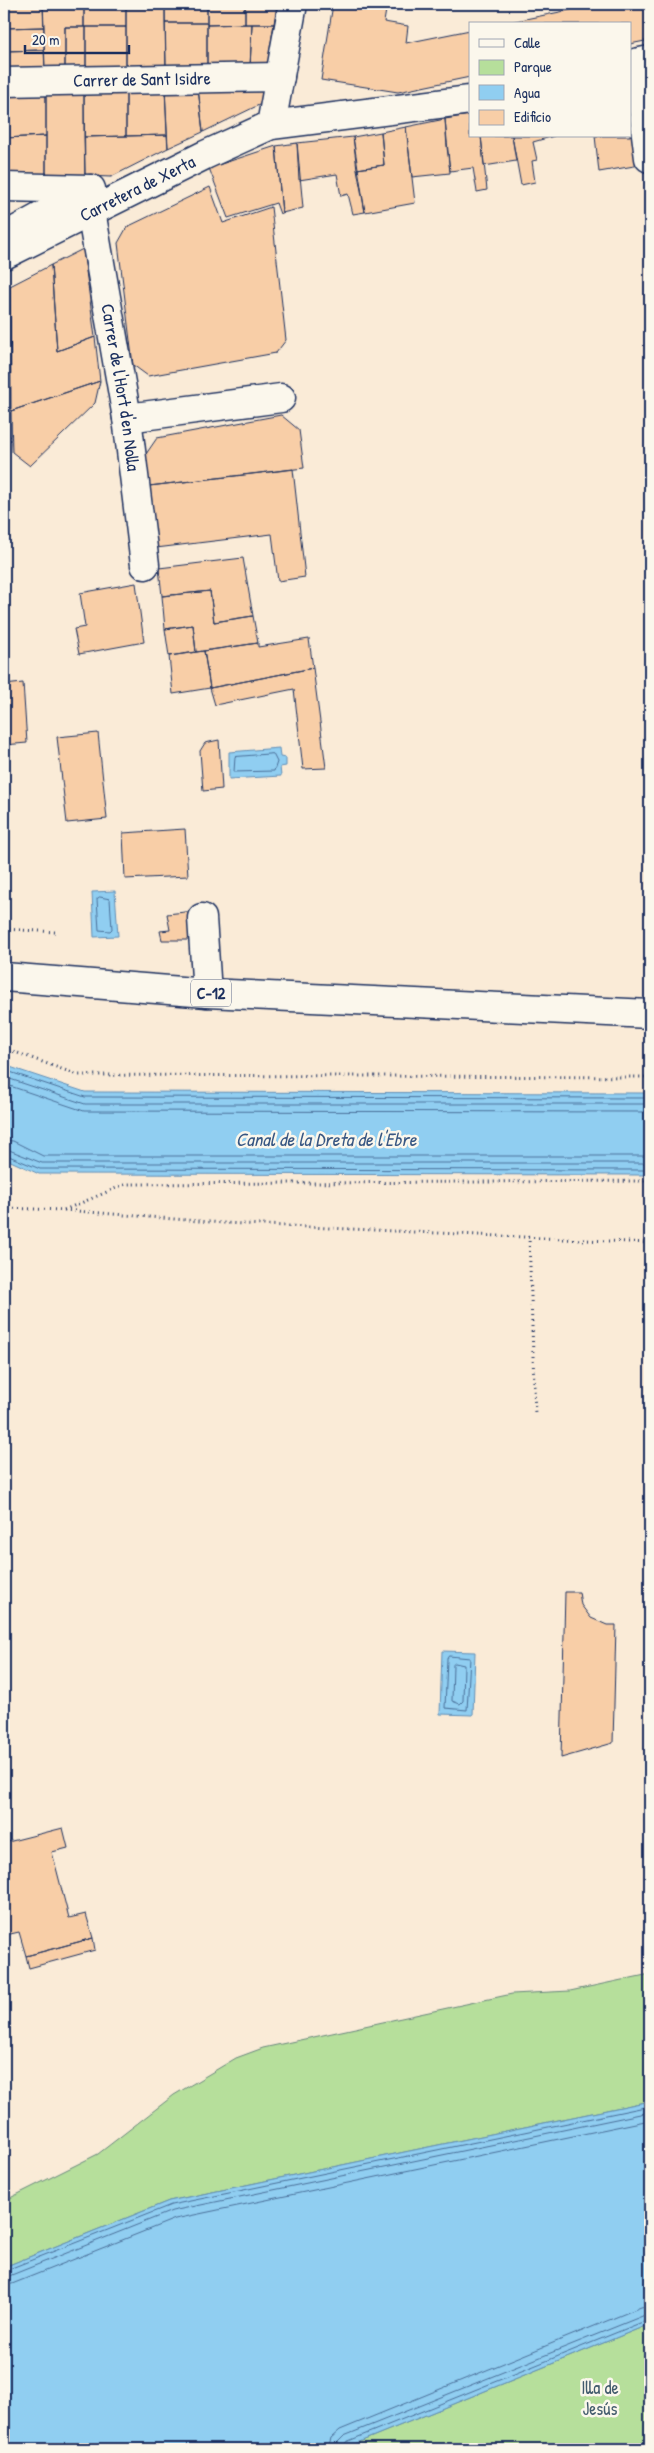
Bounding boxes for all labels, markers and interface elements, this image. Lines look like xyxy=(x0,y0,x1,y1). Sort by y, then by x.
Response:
scale bar xyxy=(25,22,129,54)
legend xyxy=(469,22,632,138)
text: 20 m xyxy=(32,29,59,50)
text: Calle xyxy=(514,32,541,53)
text: Parque xyxy=(514,56,552,77)
street label: Carrer de Sant Isidre xyxy=(73,65,211,93)
text: Agua xyxy=(514,82,540,103)
text: Edificio xyxy=(514,106,551,127)
street label: Carretera de Xerta xyxy=(75,149,199,227)
street label: Carrer de l'Hort d'en Nolla xyxy=(95,302,146,473)
road number: C-12 xyxy=(191,980,231,1006)
water label: Canal de la Dreta de l'Ebre xyxy=(236,1126,418,1152)
park label: Illa de Jesús xyxy=(581,2375,619,2421)

